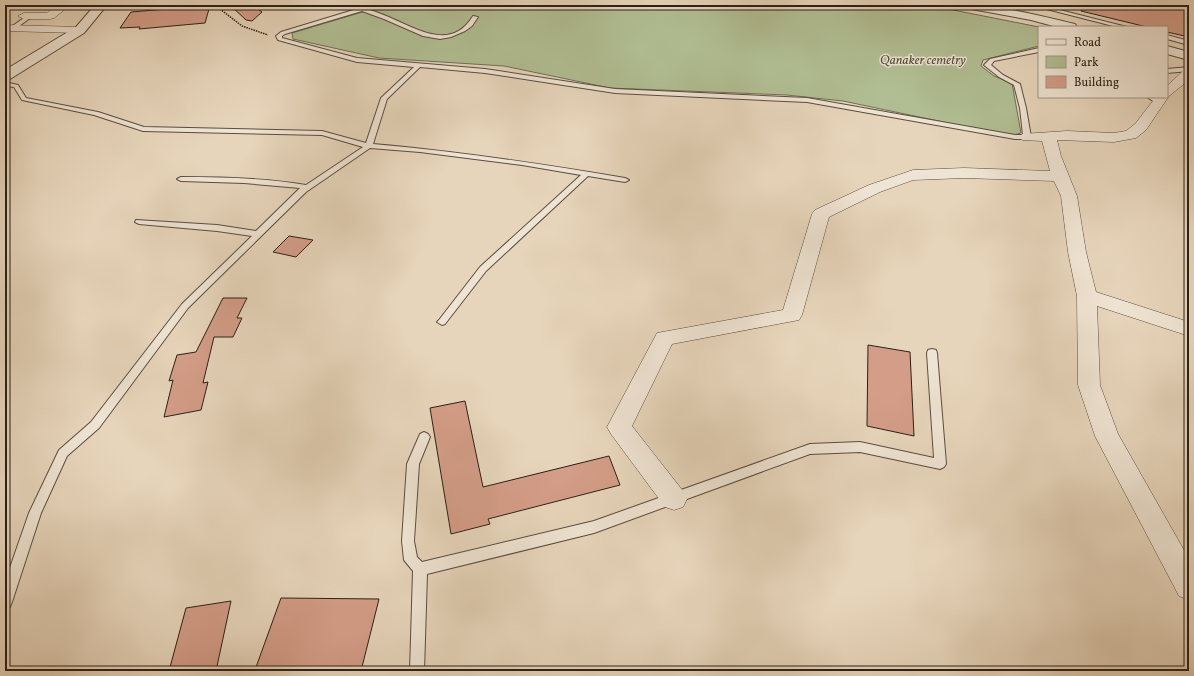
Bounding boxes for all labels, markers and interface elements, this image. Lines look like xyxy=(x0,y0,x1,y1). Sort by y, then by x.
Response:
legend xyxy=(1038,26,1168,98)
text: Road xyxy=(1074,35,1101,51)
park label: Qanaker cemetry xyxy=(880,52,966,70)
text: Park xyxy=(1074,55,1099,71)
text: Building xyxy=(1074,75,1119,91)

